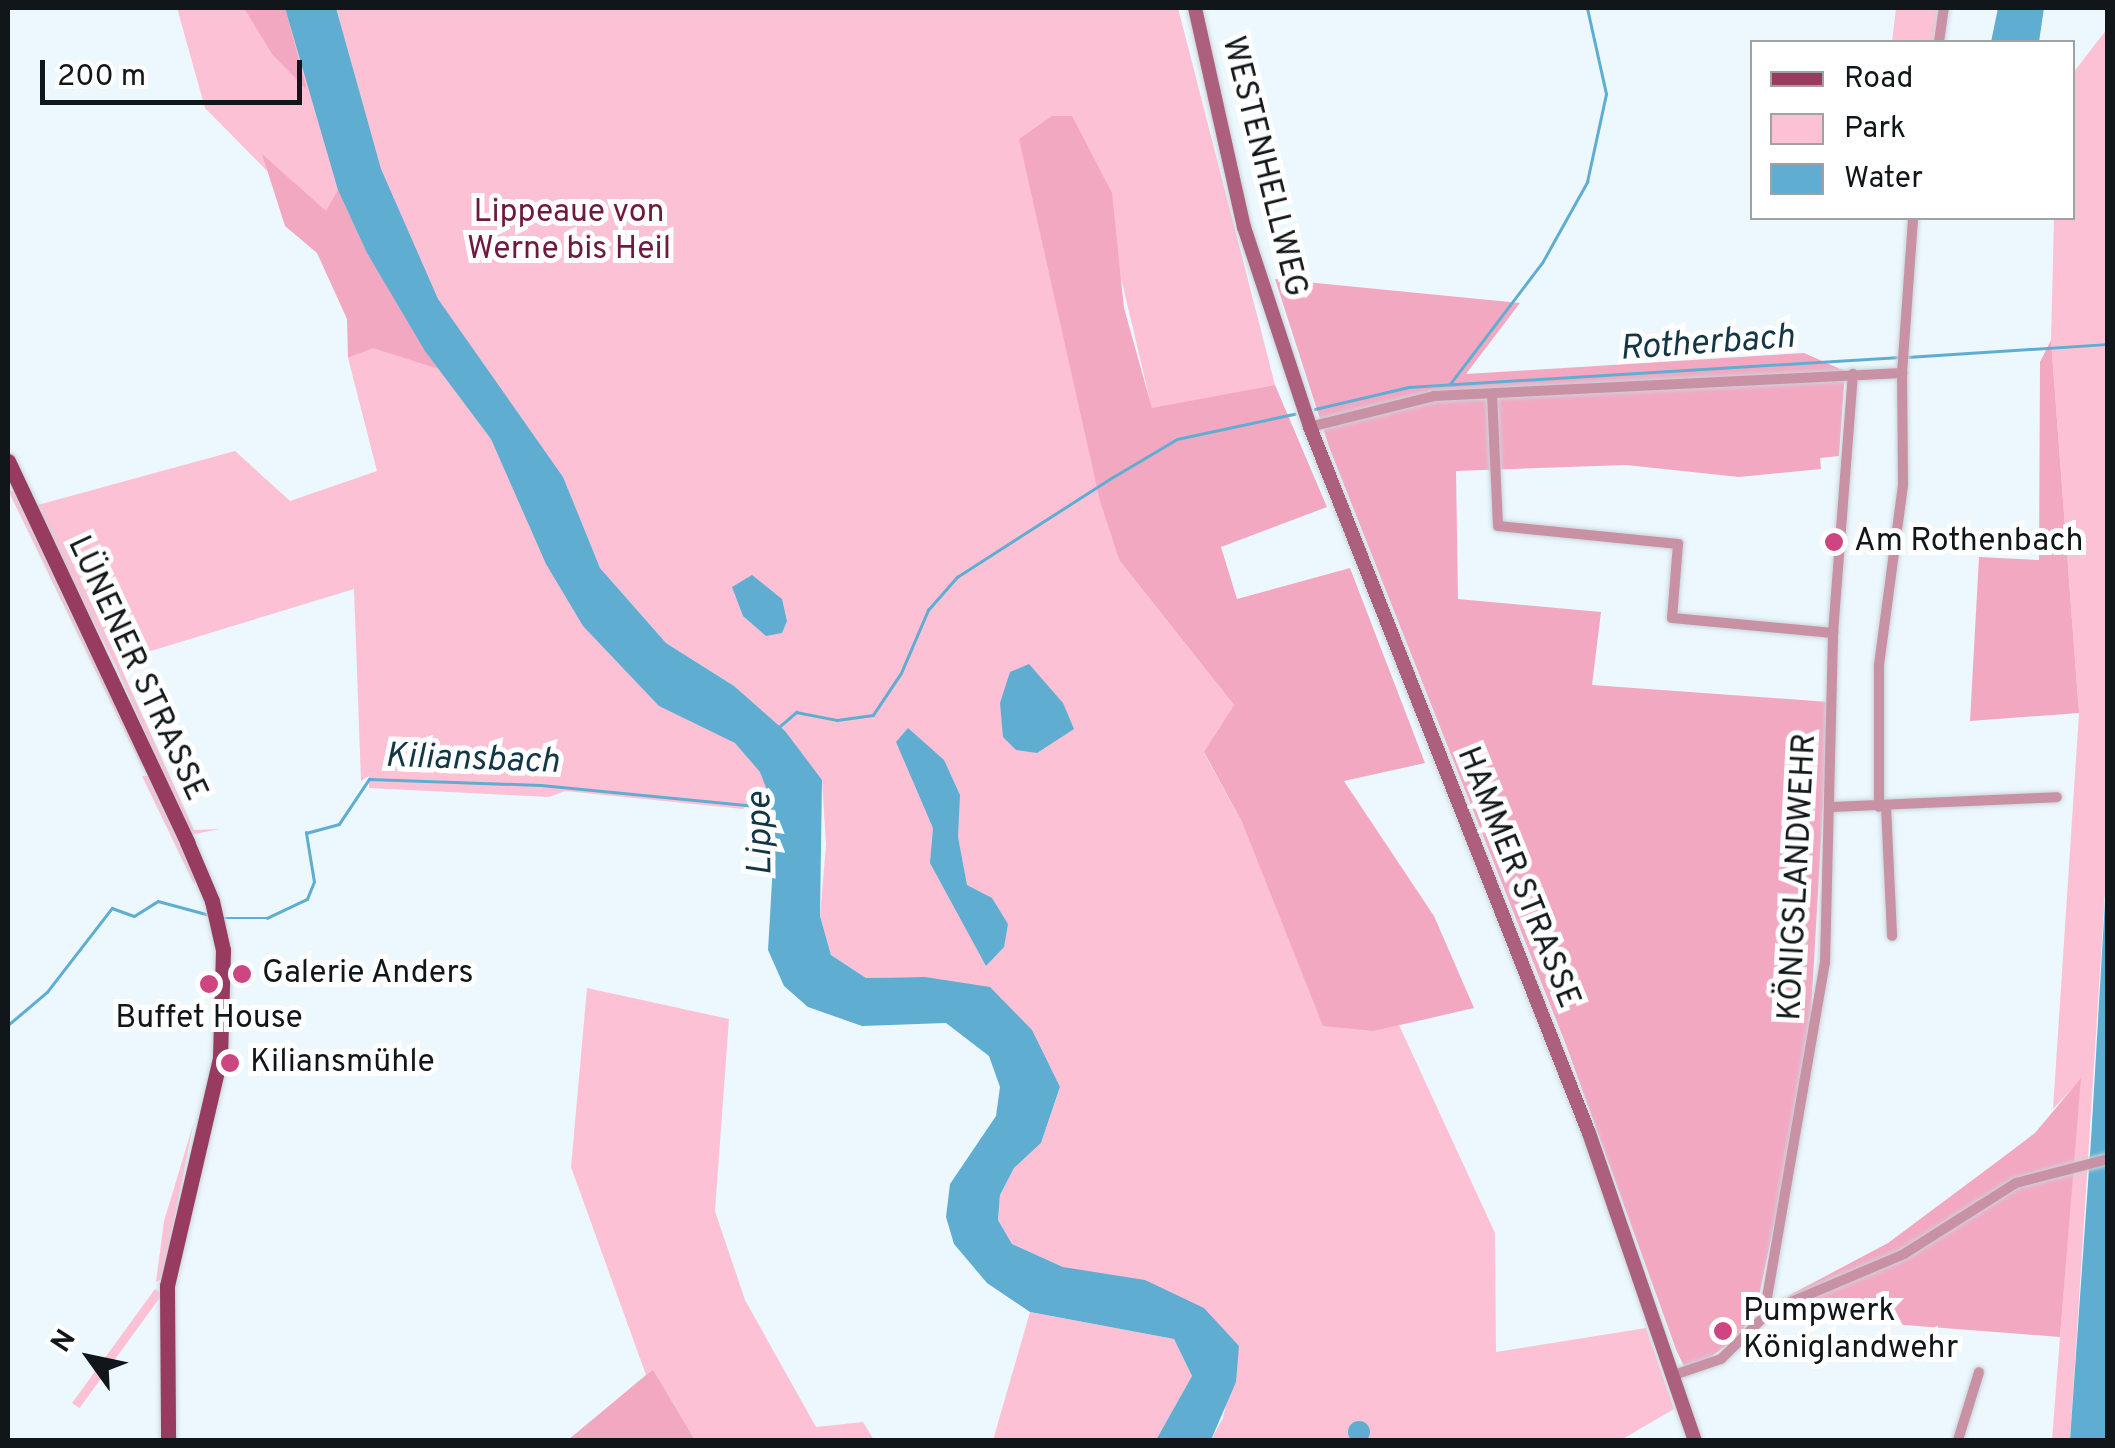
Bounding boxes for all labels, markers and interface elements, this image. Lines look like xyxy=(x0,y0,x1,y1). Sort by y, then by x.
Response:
street label: WESTENHELLWEG xyxy=(1212,33,1314,301)
scale bar xyxy=(45,40,308,102)
legend xyxy=(1750,40,2075,220)
text: 200 m xyxy=(57,59,146,96)
text: Road xyxy=(1844,61,1913,98)
text: Park xyxy=(1844,111,1906,148)
text: Water xyxy=(1844,161,1923,198)
park label: Lippeaue von Werne bis Heil xyxy=(467,195,671,270)
water label: Rotherbach xyxy=(1618,317,1796,371)
place label: Am Rothenbach xyxy=(1854,523,2084,561)
street label: LÜNENER STRASSE xyxy=(58,531,214,807)
marker: Am Rothenbach xyxy=(1823,531,1845,553)
street label: KÖNIGSLANDWEHR xyxy=(1772,732,1826,1022)
water label: Kiliansbach xyxy=(384,736,560,784)
street label: HAMMER STRASSE xyxy=(1447,742,1587,1014)
water label: Lippe xyxy=(739,792,783,876)
place label: Galerie Anders xyxy=(262,955,475,993)
marker: Galerie Anders xyxy=(231,963,253,985)
marker: Buffet House xyxy=(198,973,220,995)
place label: Buffet House xyxy=(115,1000,303,1038)
place label: Kiliansmühle xyxy=(250,1044,435,1082)
marker: Kiliansmühle xyxy=(219,1052,241,1074)
place label: Pumpwerk Königlandwehr xyxy=(1743,1294,1958,1369)
north arrow xyxy=(40,1308,140,1408)
marker: Pumpwerk Königlandwehr xyxy=(1712,1320,1734,1342)
text: N xyxy=(44,1323,85,1360)

